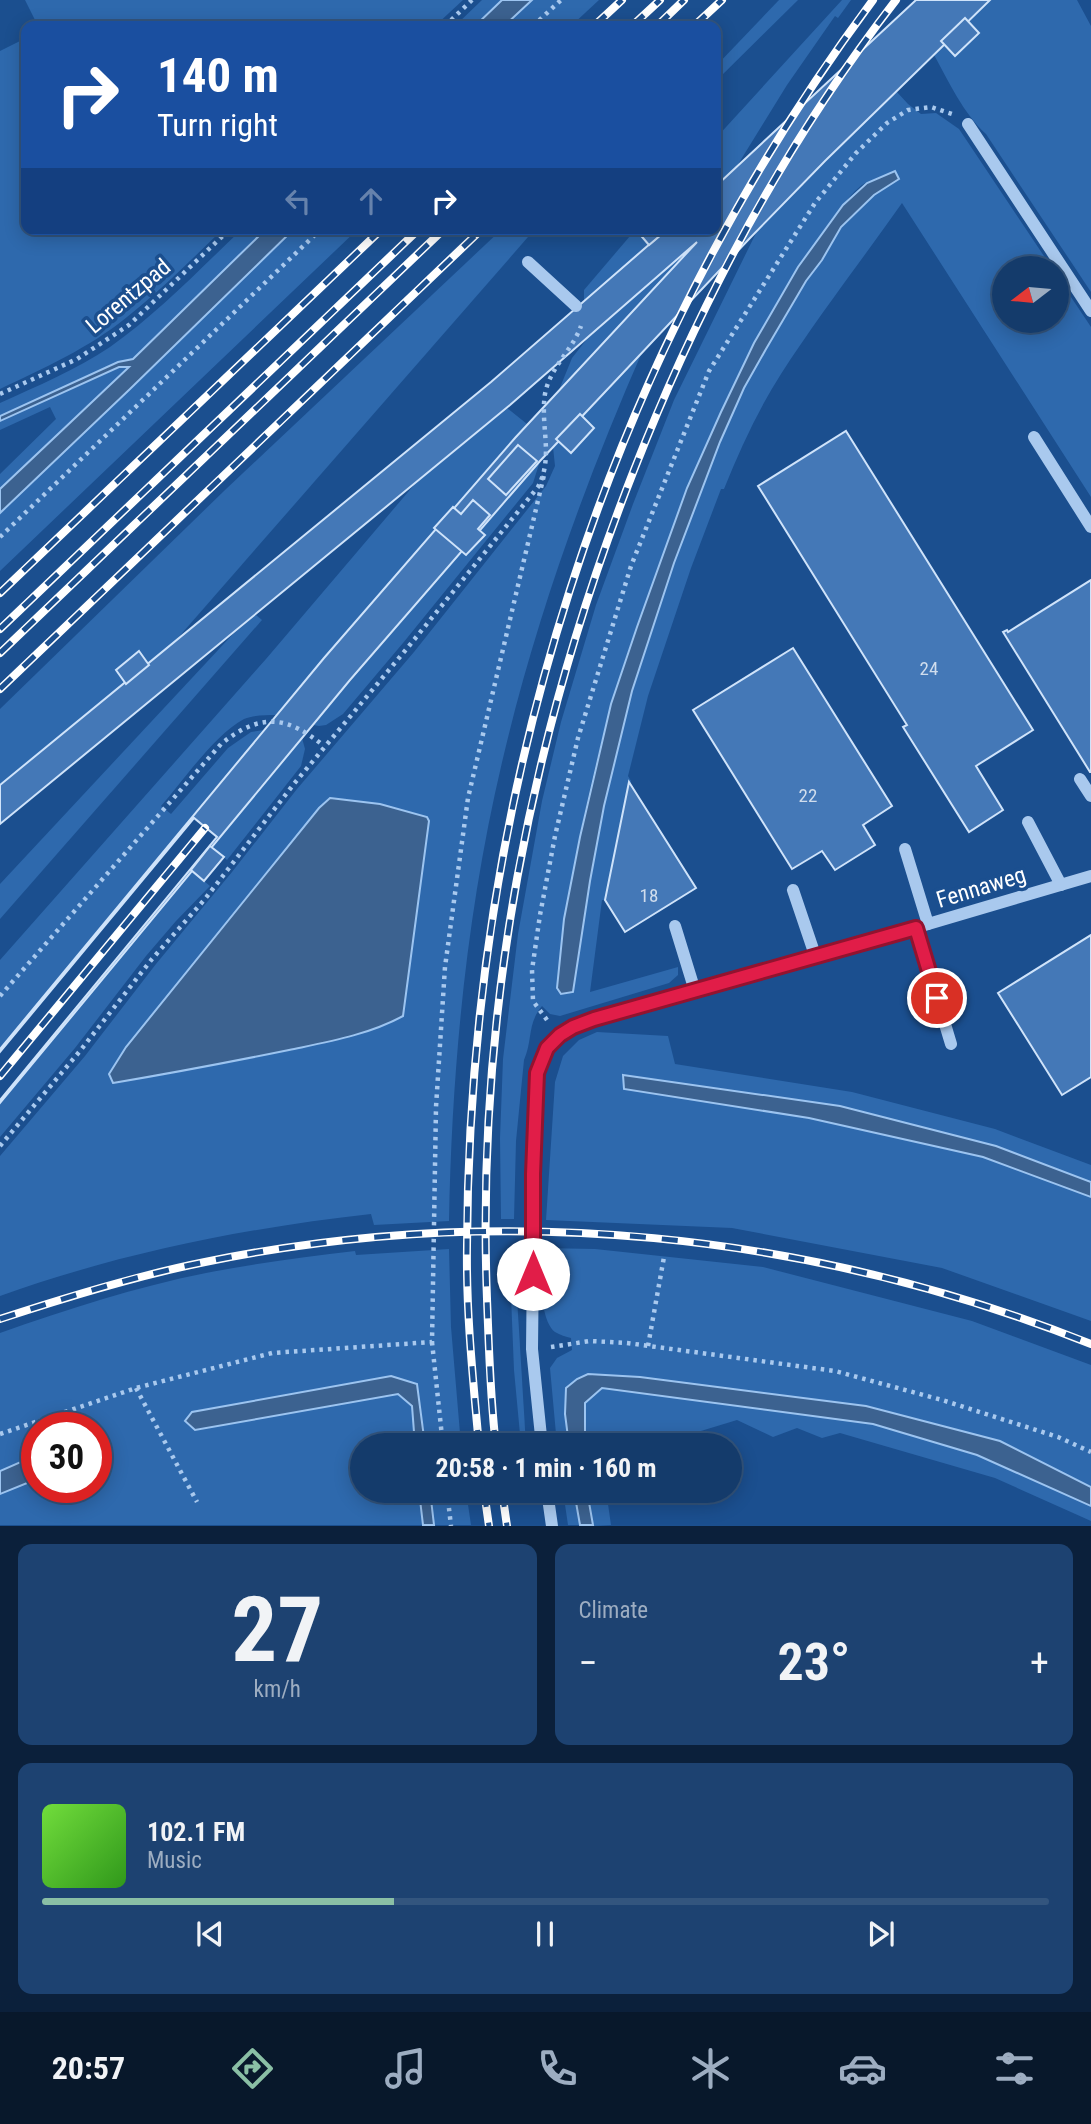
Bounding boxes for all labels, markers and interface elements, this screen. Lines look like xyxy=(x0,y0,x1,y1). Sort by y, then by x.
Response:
text: 140 m xyxy=(157,47,279,104)
icon: right xyxy=(42,49,133,140)
text: Turn right xyxy=(157,106,278,144)
icon: left xyxy=(279,182,317,220)
icon: ahead xyxy=(352,182,390,220)
icon: right xyxy=(425,182,463,220)
street label: Lorentzpad xyxy=(81,253,176,339)
north arrow xyxy=(992,256,1069,332)
map controls xyxy=(992,256,1069,333)
house number: 24 xyxy=(920,657,938,680)
house number: 22 xyxy=(799,784,817,807)
street label: Fennaweg xyxy=(933,861,1029,914)
house number: 18 xyxy=(640,884,658,907)
pin xyxy=(907,968,967,1028)
icon: arrive xyxy=(918,979,956,1017)
position arrow xyxy=(496,1237,570,1311)
speed limit sign: 30 xyxy=(21,1412,112,1503)
text: 20:58 · 1 min · 160 m xyxy=(436,1453,656,1483)
text: 27 xyxy=(231,1577,323,1683)
text: Climate xyxy=(579,1597,648,1624)
text: 23° xyxy=(777,1632,850,1693)
text: − xyxy=(579,1641,598,1685)
text: + xyxy=(1030,1641,1049,1685)
text: km/h xyxy=(254,1676,301,1703)
text: 102.1 FM xyxy=(147,1817,245,1847)
text: Music xyxy=(147,1847,202,1874)
icon: previous xyxy=(191,1915,229,1953)
icon: pause xyxy=(526,1915,564,1953)
icon: next xyxy=(862,1915,900,1953)
icon: directions xyxy=(228,2044,277,2093)
icon: music xyxy=(381,2044,430,2093)
icon: phone xyxy=(533,2044,582,2093)
icon: climate xyxy=(686,2044,735,2093)
icon: car xyxy=(838,2044,887,2093)
icon: filters xyxy=(990,2044,1039,2093)
text: 20:57 xyxy=(52,2049,125,2087)

